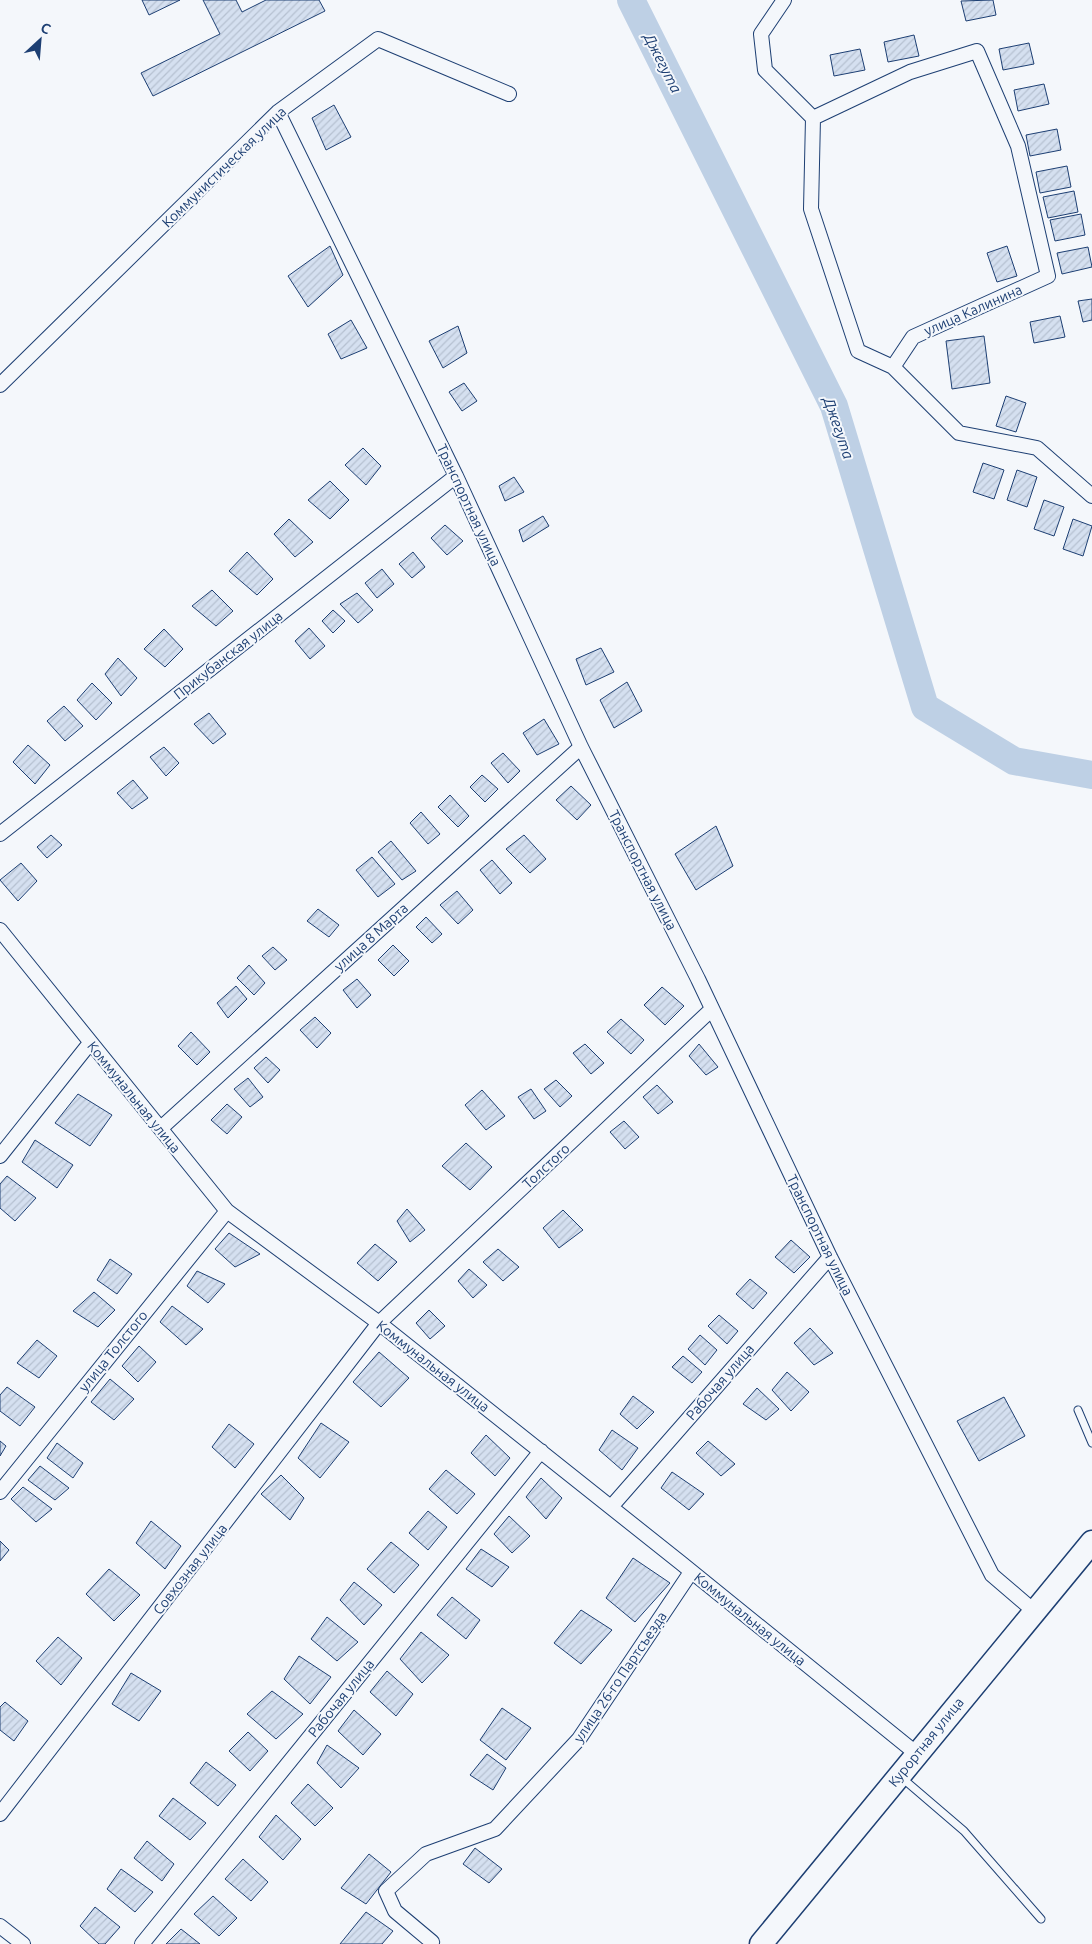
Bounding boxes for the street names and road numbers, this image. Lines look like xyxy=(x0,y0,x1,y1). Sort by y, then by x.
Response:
street label: Коммунистическая улица xyxy=(159,103,289,231)
street label: улица Калинина xyxy=(922,281,1024,339)
street label: Транспортная улица xyxy=(434,442,504,568)
street label: Прикубанская улица xyxy=(170,608,286,702)
street label: Транспортная улица xyxy=(606,807,680,933)
street label: улица 8 Марта xyxy=(331,900,411,974)
street label: Коммунальная улица xyxy=(84,1038,184,1156)
street label: Толстого xyxy=(519,1140,573,1192)
street label: Транспортная улица xyxy=(784,1172,856,1298)
street label: улица Толстого xyxy=(75,1307,151,1395)
street label: Коммунальная улица xyxy=(373,1317,493,1415)
street label: Рабочая улица xyxy=(683,1341,757,1423)
street label: Совхозная улица xyxy=(150,1520,230,1618)
street label: Коммунальная улица xyxy=(691,1569,809,1669)
street label: улица 26-го Партсъезда xyxy=(570,1609,670,1745)
street label: Рабочая улица xyxy=(305,1656,377,1740)
street label: Курортная улица xyxy=(885,1694,967,1790)

